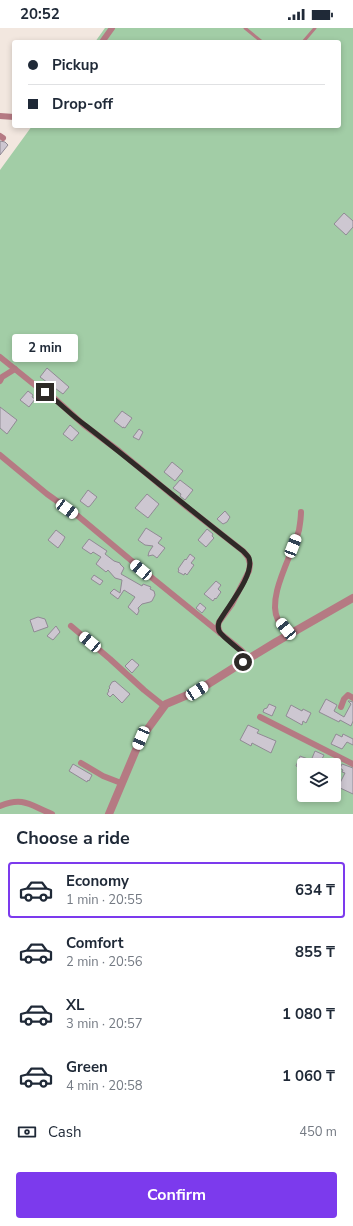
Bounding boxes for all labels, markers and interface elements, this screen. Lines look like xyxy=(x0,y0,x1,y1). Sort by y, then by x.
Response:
text: 20:52 xyxy=(20,4,60,24)
text: Pickup xyxy=(52,55,98,75)
text: Drop-off xyxy=(52,94,113,114)
callout: 2 min xyxy=(12,334,78,362)
text: 2 min xyxy=(28,339,62,357)
route end xyxy=(36,383,54,401)
car xyxy=(54,497,80,521)
car xyxy=(283,533,303,559)
car xyxy=(128,558,154,582)
car xyxy=(274,616,298,642)
car xyxy=(77,630,103,654)
route start xyxy=(234,653,252,671)
car xyxy=(184,679,210,703)
car xyxy=(131,725,151,751)
map controls xyxy=(297,758,341,802)
button: layers xyxy=(297,758,341,802)
text: Choose a ride xyxy=(16,826,130,850)
text: Economy xyxy=(66,871,129,891)
icon: car xyxy=(18,872,54,908)
text: 634 ₸ xyxy=(295,880,335,900)
text: 1 min · 20:55 xyxy=(66,891,142,909)
text: Comfort xyxy=(66,933,123,953)
icon: car xyxy=(18,934,54,970)
text: 855 ₸ xyxy=(295,942,335,962)
text: 2 min · 20:56 xyxy=(66,953,142,971)
text: XL xyxy=(66,995,85,1015)
icon: car xyxy=(18,996,54,1032)
text: 1 080 ₸ xyxy=(282,1004,335,1024)
text: 3 min · 20:57 xyxy=(66,1015,142,1033)
text: Green xyxy=(66,1057,108,1077)
icon: car xyxy=(18,1058,54,1094)
text: 1 060 ₸ xyxy=(282,1066,335,1086)
text: 4 min · 20:58 xyxy=(66,1077,142,1095)
icon: cash xyxy=(16,1121,38,1143)
text: Cash xyxy=(48,1122,82,1142)
text: 450 m xyxy=(299,1123,337,1141)
button: Confirm xyxy=(16,1172,337,1218)

